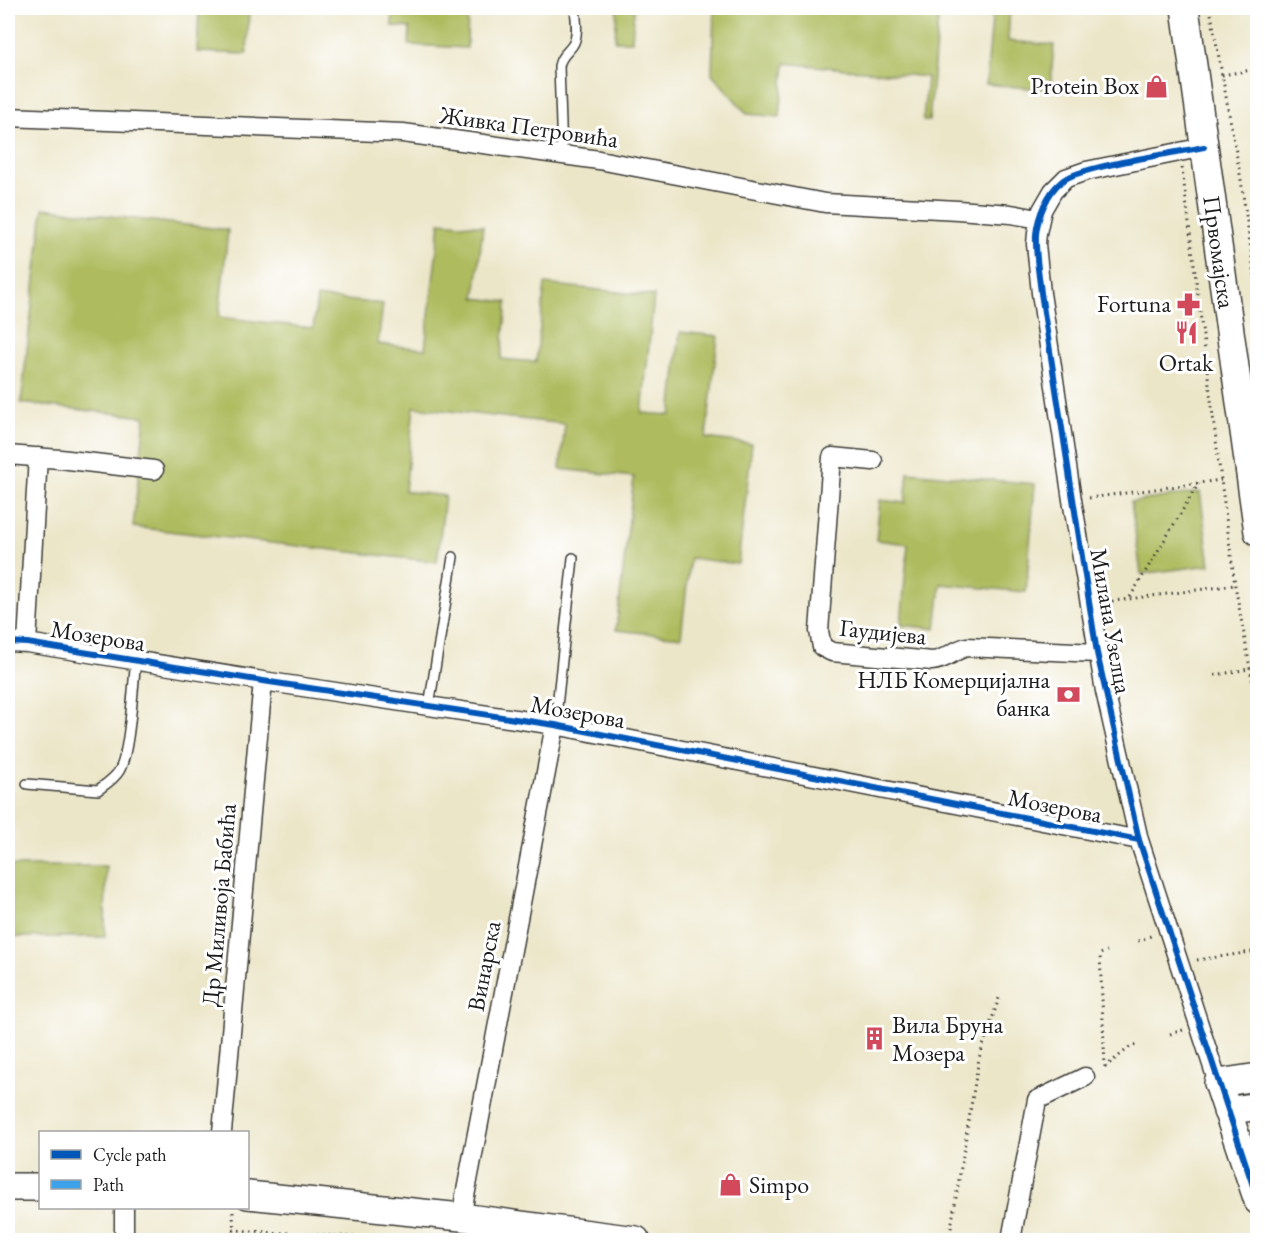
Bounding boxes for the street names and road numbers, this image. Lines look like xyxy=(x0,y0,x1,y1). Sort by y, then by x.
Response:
street label: Живка Петровића xyxy=(437,98,621,154)
street label: Првомајска xyxy=(1196,193,1243,311)
street label: Милана Узелца xyxy=(1083,546,1140,696)
street label: Гаудијева xyxy=(838,612,928,652)
street label: Мозерова xyxy=(49,613,148,658)
street label: Мозерова xyxy=(528,688,628,735)
street label: Мозерова xyxy=(1005,781,1105,830)
street label: Др Миливоја Бабића xyxy=(194,802,243,1008)
street label: Винарска xyxy=(460,918,508,1014)

